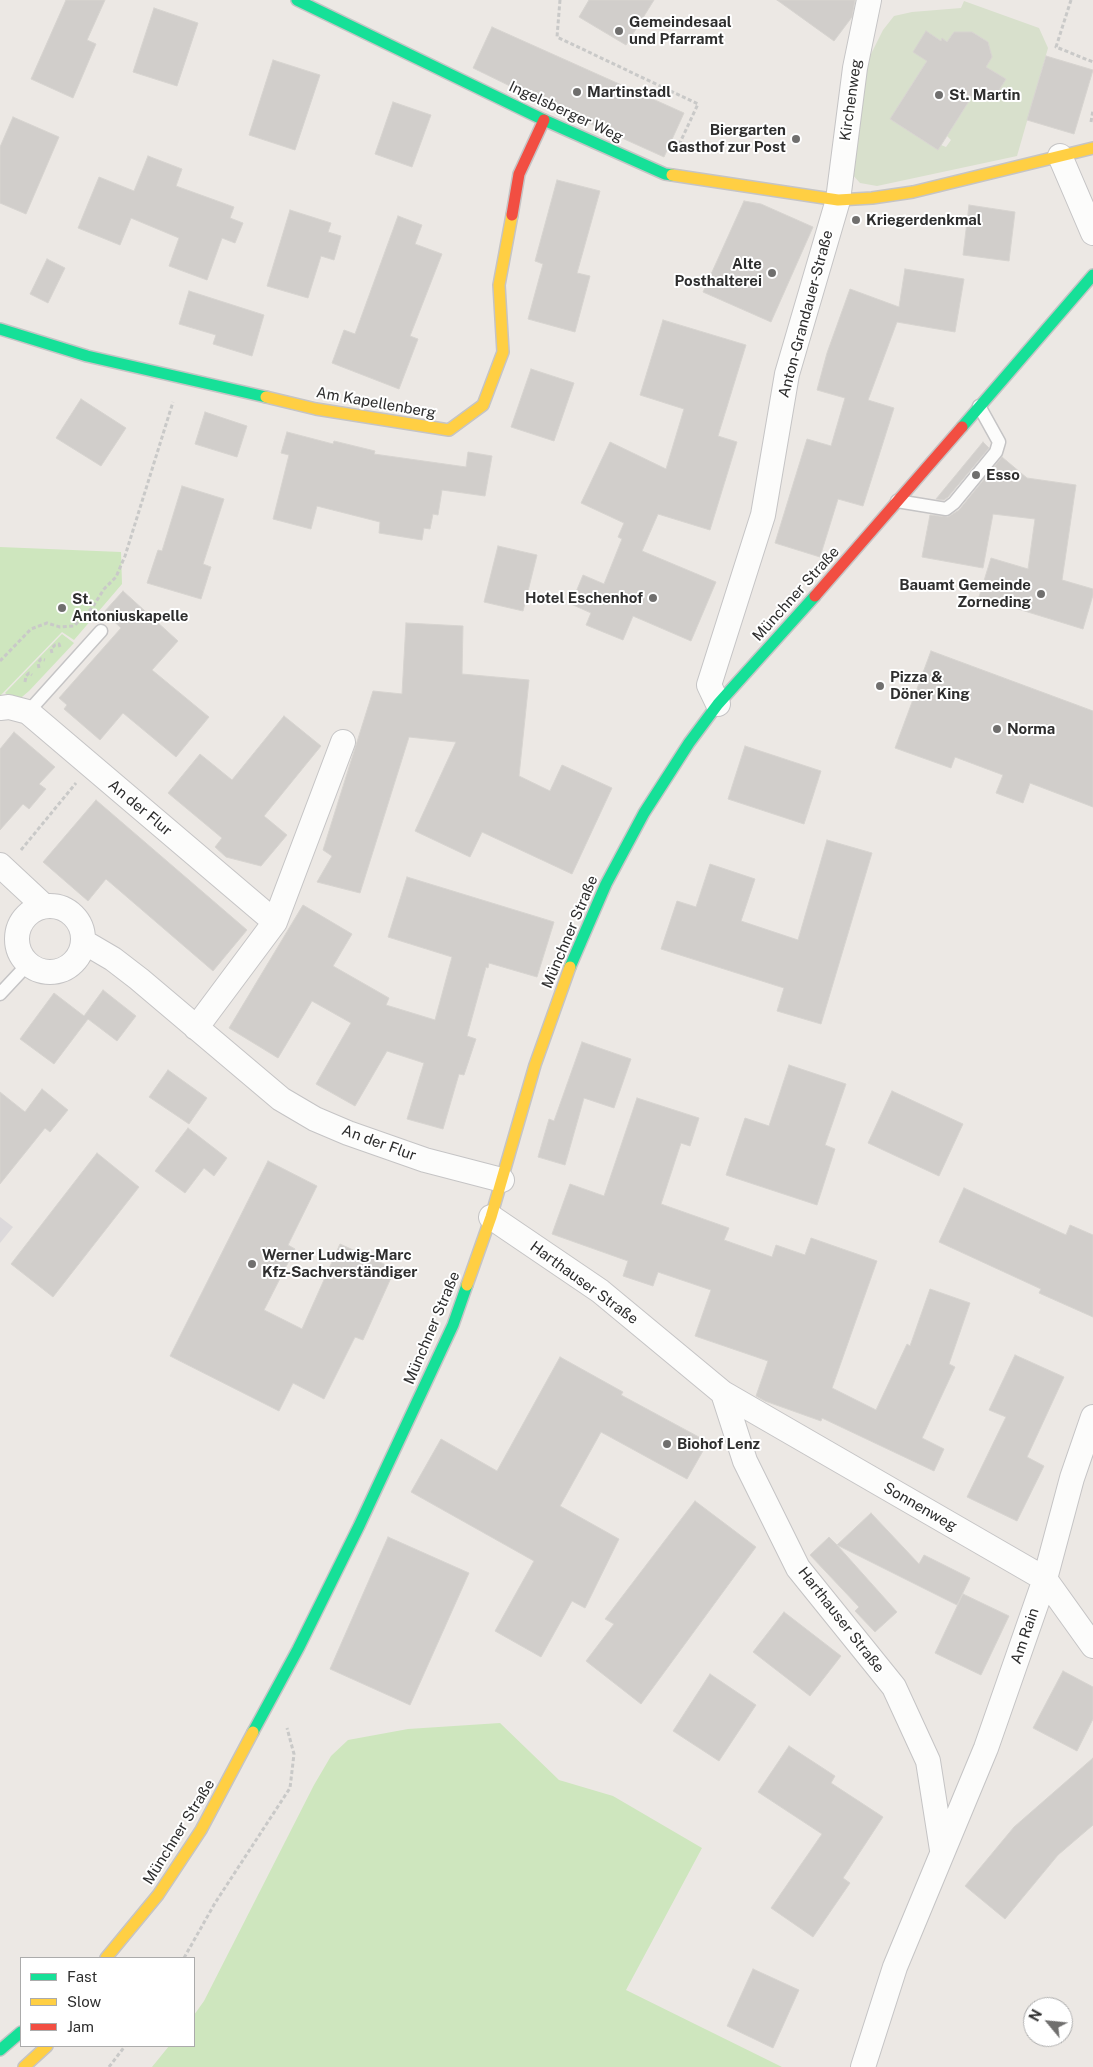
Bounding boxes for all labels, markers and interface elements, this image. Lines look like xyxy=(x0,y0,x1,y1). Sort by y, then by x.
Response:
place label: Gemeindesaal und Pfarramt xyxy=(629,13,732,48)
marker: Gemeindesaal und Pfarramt xyxy=(613,25,625,37)
street label: Kirchenweg xyxy=(836,58,866,142)
street label: Ingelsberger Weg xyxy=(506,78,626,146)
place label: Martinstadl xyxy=(587,83,671,101)
marker: Martinstadl xyxy=(571,86,583,98)
place label: St. Martin xyxy=(949,86,1020,104)
marker: St. Martin xyxy=(933,89,945,101)
place label: Biergarten Gasthof zur Post xyxy=(667,121,786,156)
marker: Biergarten Gasthof zur Post xyxy=(790,133,802,145)
place label: Kriegerdenkmal xyxy=(866,211,982,229)
marker: Kriegerdenkmal xyxy=(850,214,862,226)
street label: Anton-Grandauer-Straße xyxy=(775,228,837,400)
place label: Alte Posthalterei xyxy=(675,255,762,290)
marker: Alte Posthalterei xyxy=(766,267,778,279)
street label: Am Kapellenberg xyxy=(315,384,437,422)
place label: Esso xyxy=(986,466,1020,484)
marker: Esso xyxy=(970,469,982,481)
street label: Münchner Straße xyxy=(749,543,843,645)
place label: Bauamt Gemeinde Zorneding xyxy=(899,576,1031,611)
marker: Bauamt Gemeinde Zorneding xyxy=(1035,588,1047,600)
place label: Hotel Eschenhof xyxy=(525,589,643,607)
place label: St. Antoniuskapelle xyxy=(72,590,188,625)
marker: Hotel Eschenhof xyxy=(647,592,659,604)
marker: St. Antoniuskapelle xyxy=(56,602,68,614)
place label: Pizza & Döner King xyxy=(890,668,970,703)
marker: Pizza & Döner King xyxy=(874,680,886,692)
place label: Norma xyxy=(1007,720,1055,738)
marker: Norma xyxy=(991,723,1003,735)
street label: An der Flur xyxy=(104,776,176,840)
street label: Münchner Straße xyxy=(538,873,602,991)
street label: An der Flur xyxy=(339,1121,419,1165)
street label: Harthauser Straße xyxy=(526,1238,642,1328)
place label: Werner Ludwig-Marc Kfz-Sachverständiger xyxy=(262,1246,418,1281)
marker: Werner Ludwig-Marc Kfz-Sachverständiger xyxy=(246,1258,258,1270)
street label: Münchner Straße xyxy=(400,1269,464,1387)
place label: Biohof Lenz xyxy=(677,1435,760,1453)
marker: Biohof Lenz xyxy=(661,1438,673,1450)
street label: Sonnenweg xyxy=(880,1479,960,1535)
street label: Harthauser Straße xyxy=(794,1564,888,1676)
street label: Am Rain xyxy=(1007,1606,1043,1666)
street label: Münchner Straße xyxy=(139,1776,219,1888)
legend xyxy=(20,1957,195,2047)
text: Fast xyxy=(67,1968,97,1985)
text: Slow xyxy=(67,1993,101,2010)
north arrow xyxy=(1023,1997,1073,2047)
text: N xyxy=(1026,2007,1045,2024)
text: Jam xyxy=(67,2018,94,2035)

